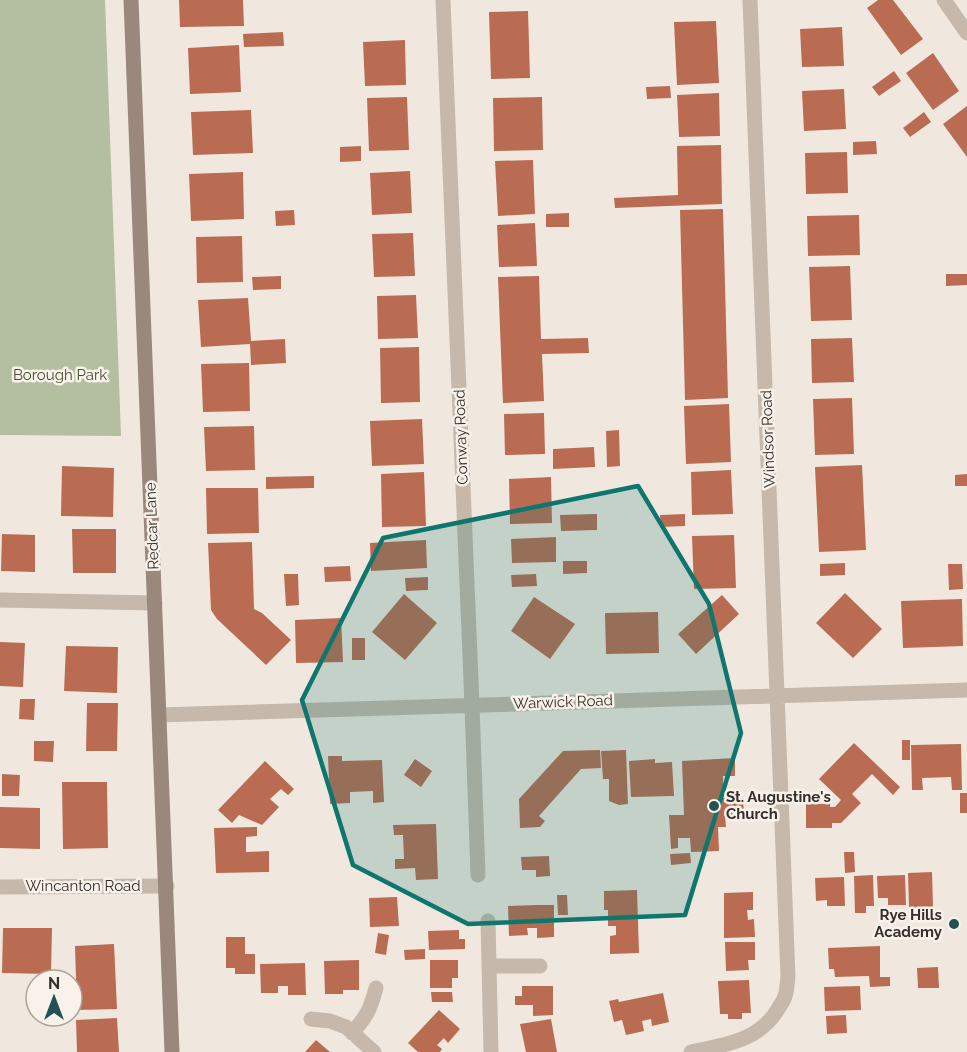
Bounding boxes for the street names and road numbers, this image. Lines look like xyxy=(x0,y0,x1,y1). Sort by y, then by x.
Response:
street label: Conway Road xyxy=(450,389,472,485)
street label: Windsor Road xyxy=(757,390,779,488)
street label: Redcar Lane xyxy=(141,482,163,570)
street label: Warwick Road xyxy=(513,691,613,713)
street label: Wincanton Road xyxy=(25,877,141,895)

